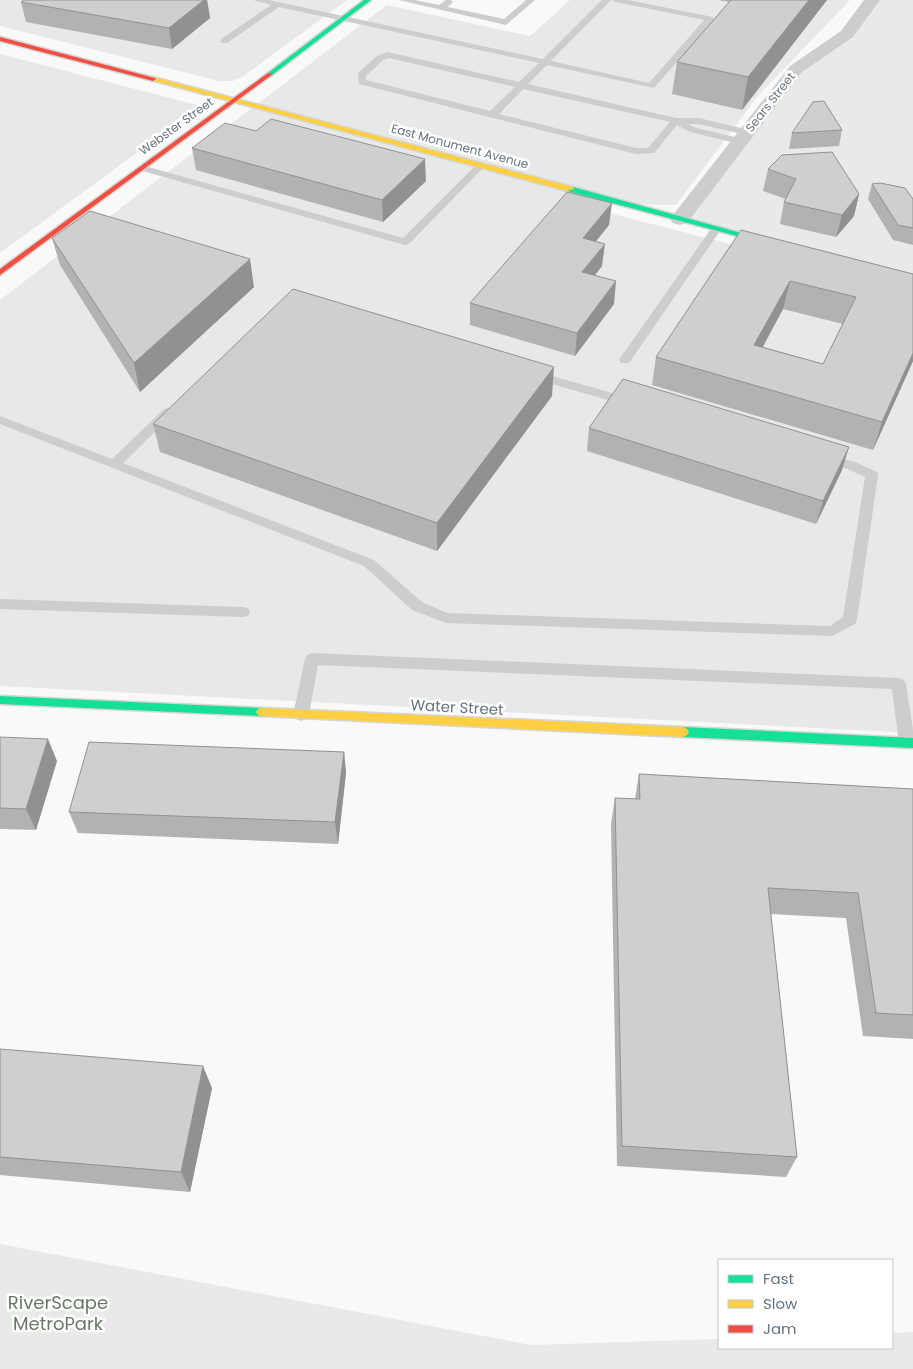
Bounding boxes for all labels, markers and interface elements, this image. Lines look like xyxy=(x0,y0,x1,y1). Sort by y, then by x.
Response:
street label: Sears Street xyxy=(741,69,799,135)
street label: Webster Street xyxy=(135,93,217,159)
street label: East Monument Avenue xyxy=(389,119,531,173)
street label: Water Street xyxy=(410,694,504,720)
legend xyxy=(718,1259,893,1349)
text: Fast xyxy=(763,1268,794,1289)
park label: RiverScape MetroPark xyxy=(8,1290,108,1336)
text: Slow xyxy=(763,1293,798,1314)
text: Jam xyxy=(763,1318,797,1339)

